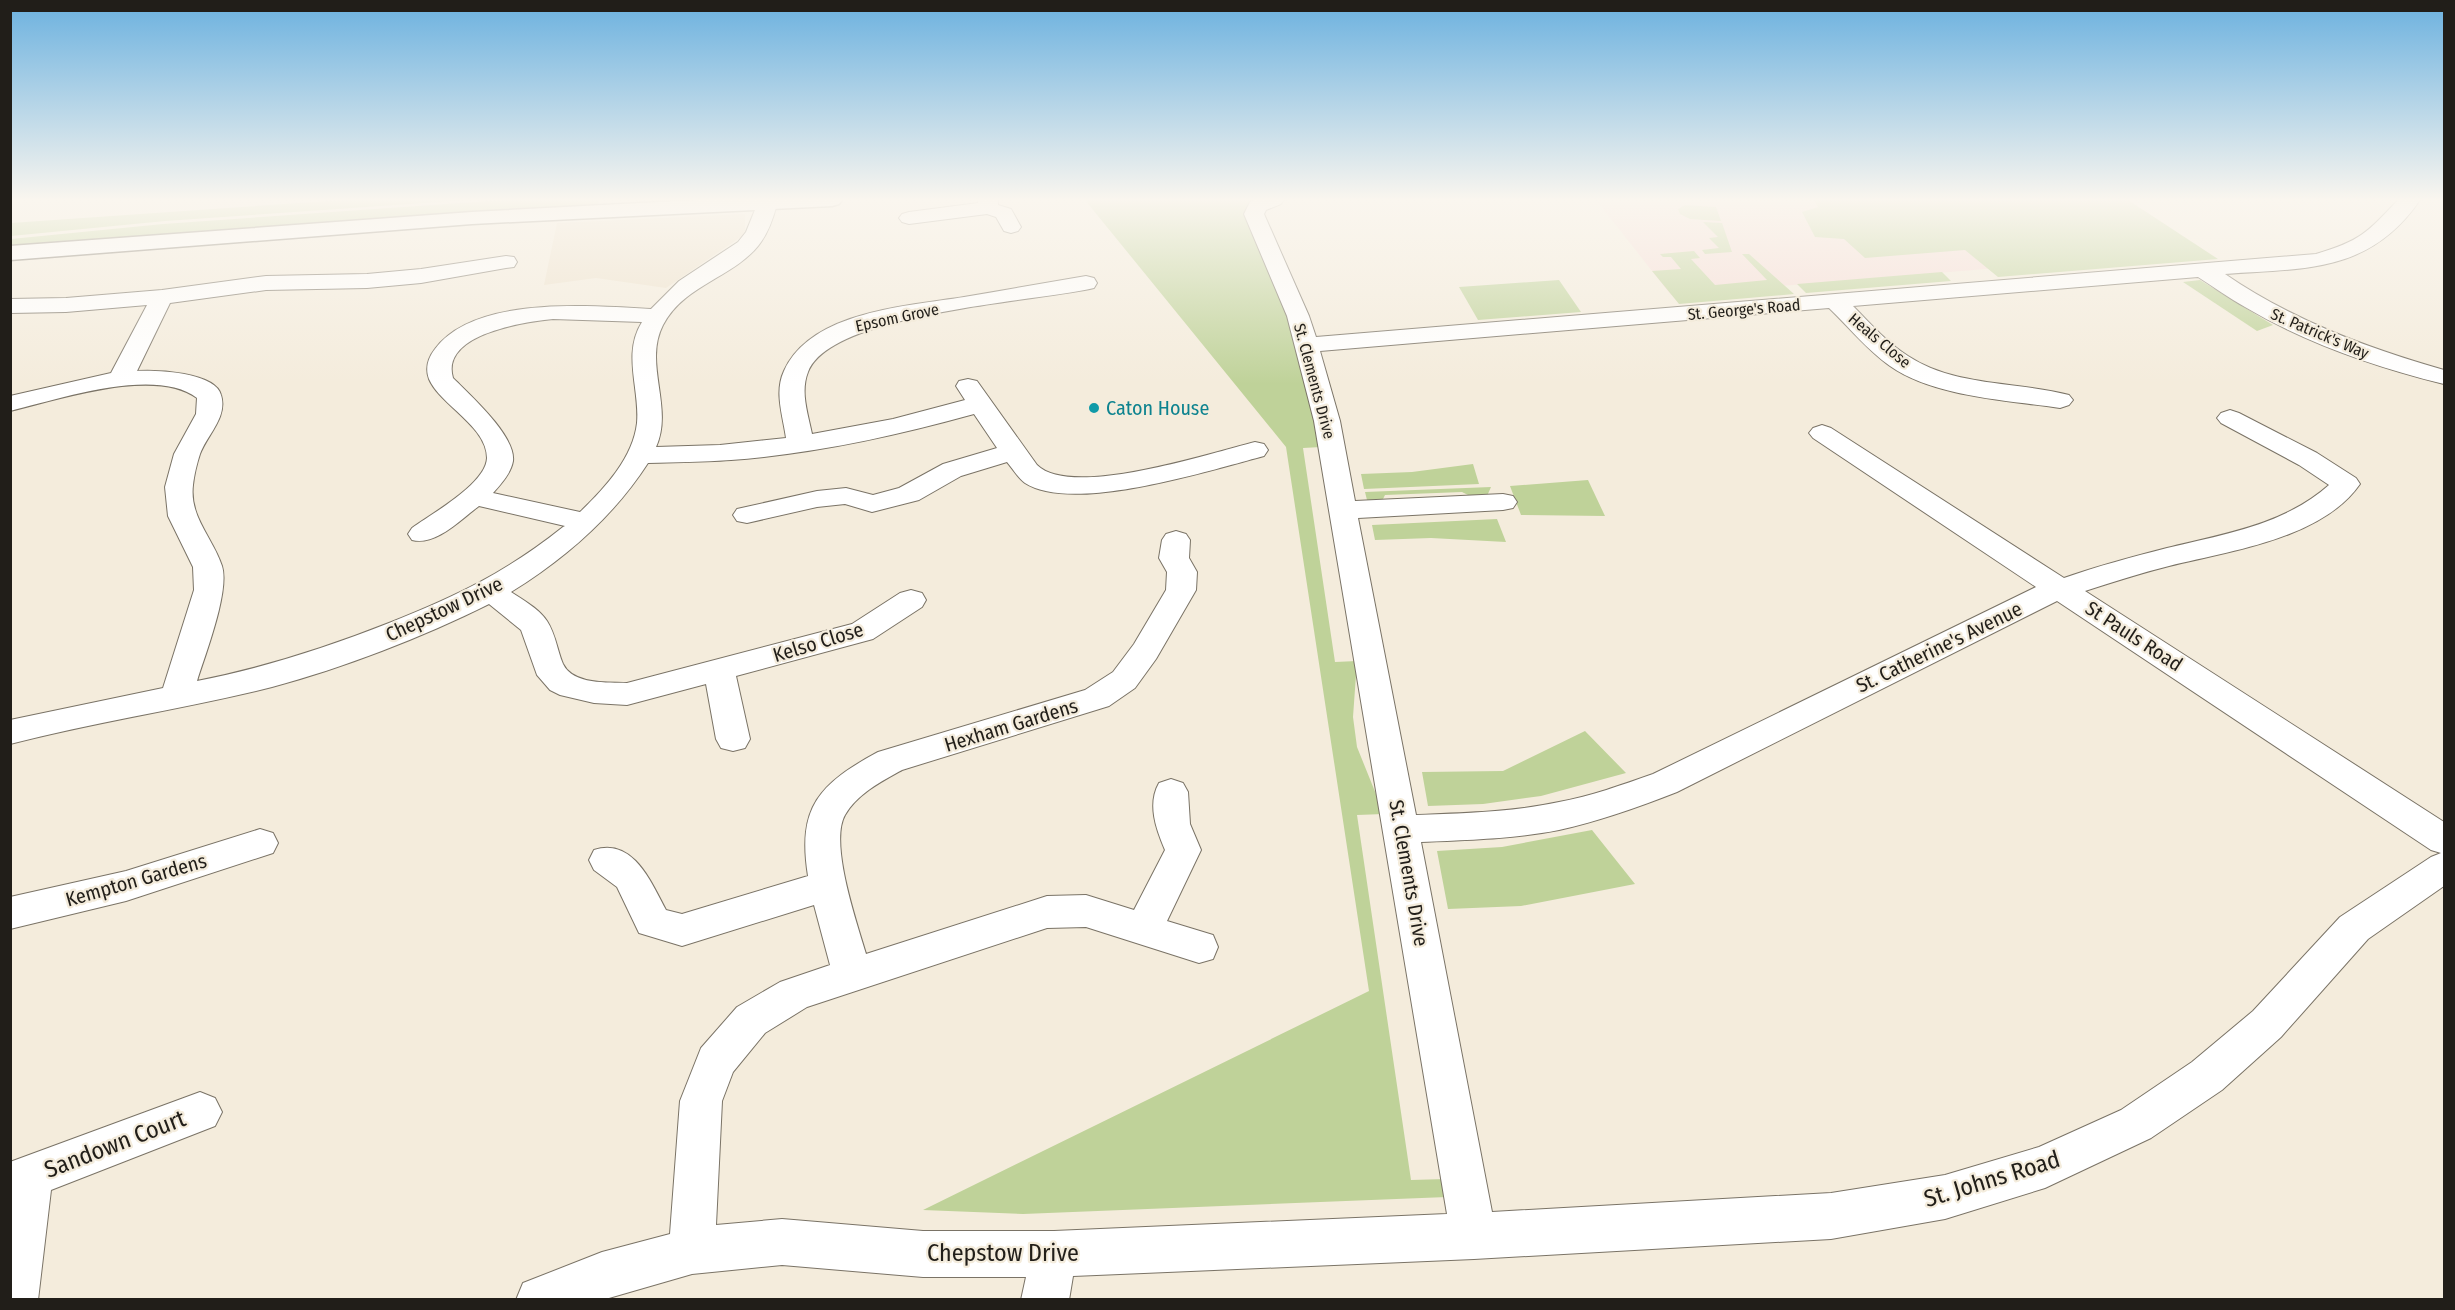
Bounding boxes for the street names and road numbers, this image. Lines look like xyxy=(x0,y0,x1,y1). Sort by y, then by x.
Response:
street label: St. George's Road xyxy=(1687,295,1801,324)
street label: Epsom Grove xyxy=(854,299,941,336)
street label: St. Patrick's Way xyxy=(2268,304,2373,363)
street label: Heals Close xyxy=(1845,309,1915,372)
street label: St. Clements Drive xyxy=(1290,321,1339,441)
street label: Chepstow Drive xyxy=(382,571,506,647)
street label: St. Catherine's Avenue xyxy=(1852,596,2026,698)
street label: St Pauls Road xyxy=(2081,596,2187,676)
street label: Kelso Close xyxy=(770,617,866,667)
street label: Hexham Gardens xyxy=(941,693,1081,757)
street label: St. Clements Drive xyxy=(1384,798,1434,948)
street label: Kempton Gardens xyxy=(63,848,209,912)
street label: Sandown Court xyxy=(40,1104,190,1184)
street label: St. Johns Road xyxy=(1921,1145,2063,1213)
street label: Chepstow Drive xyxy=(927,1239,1079,1267)

